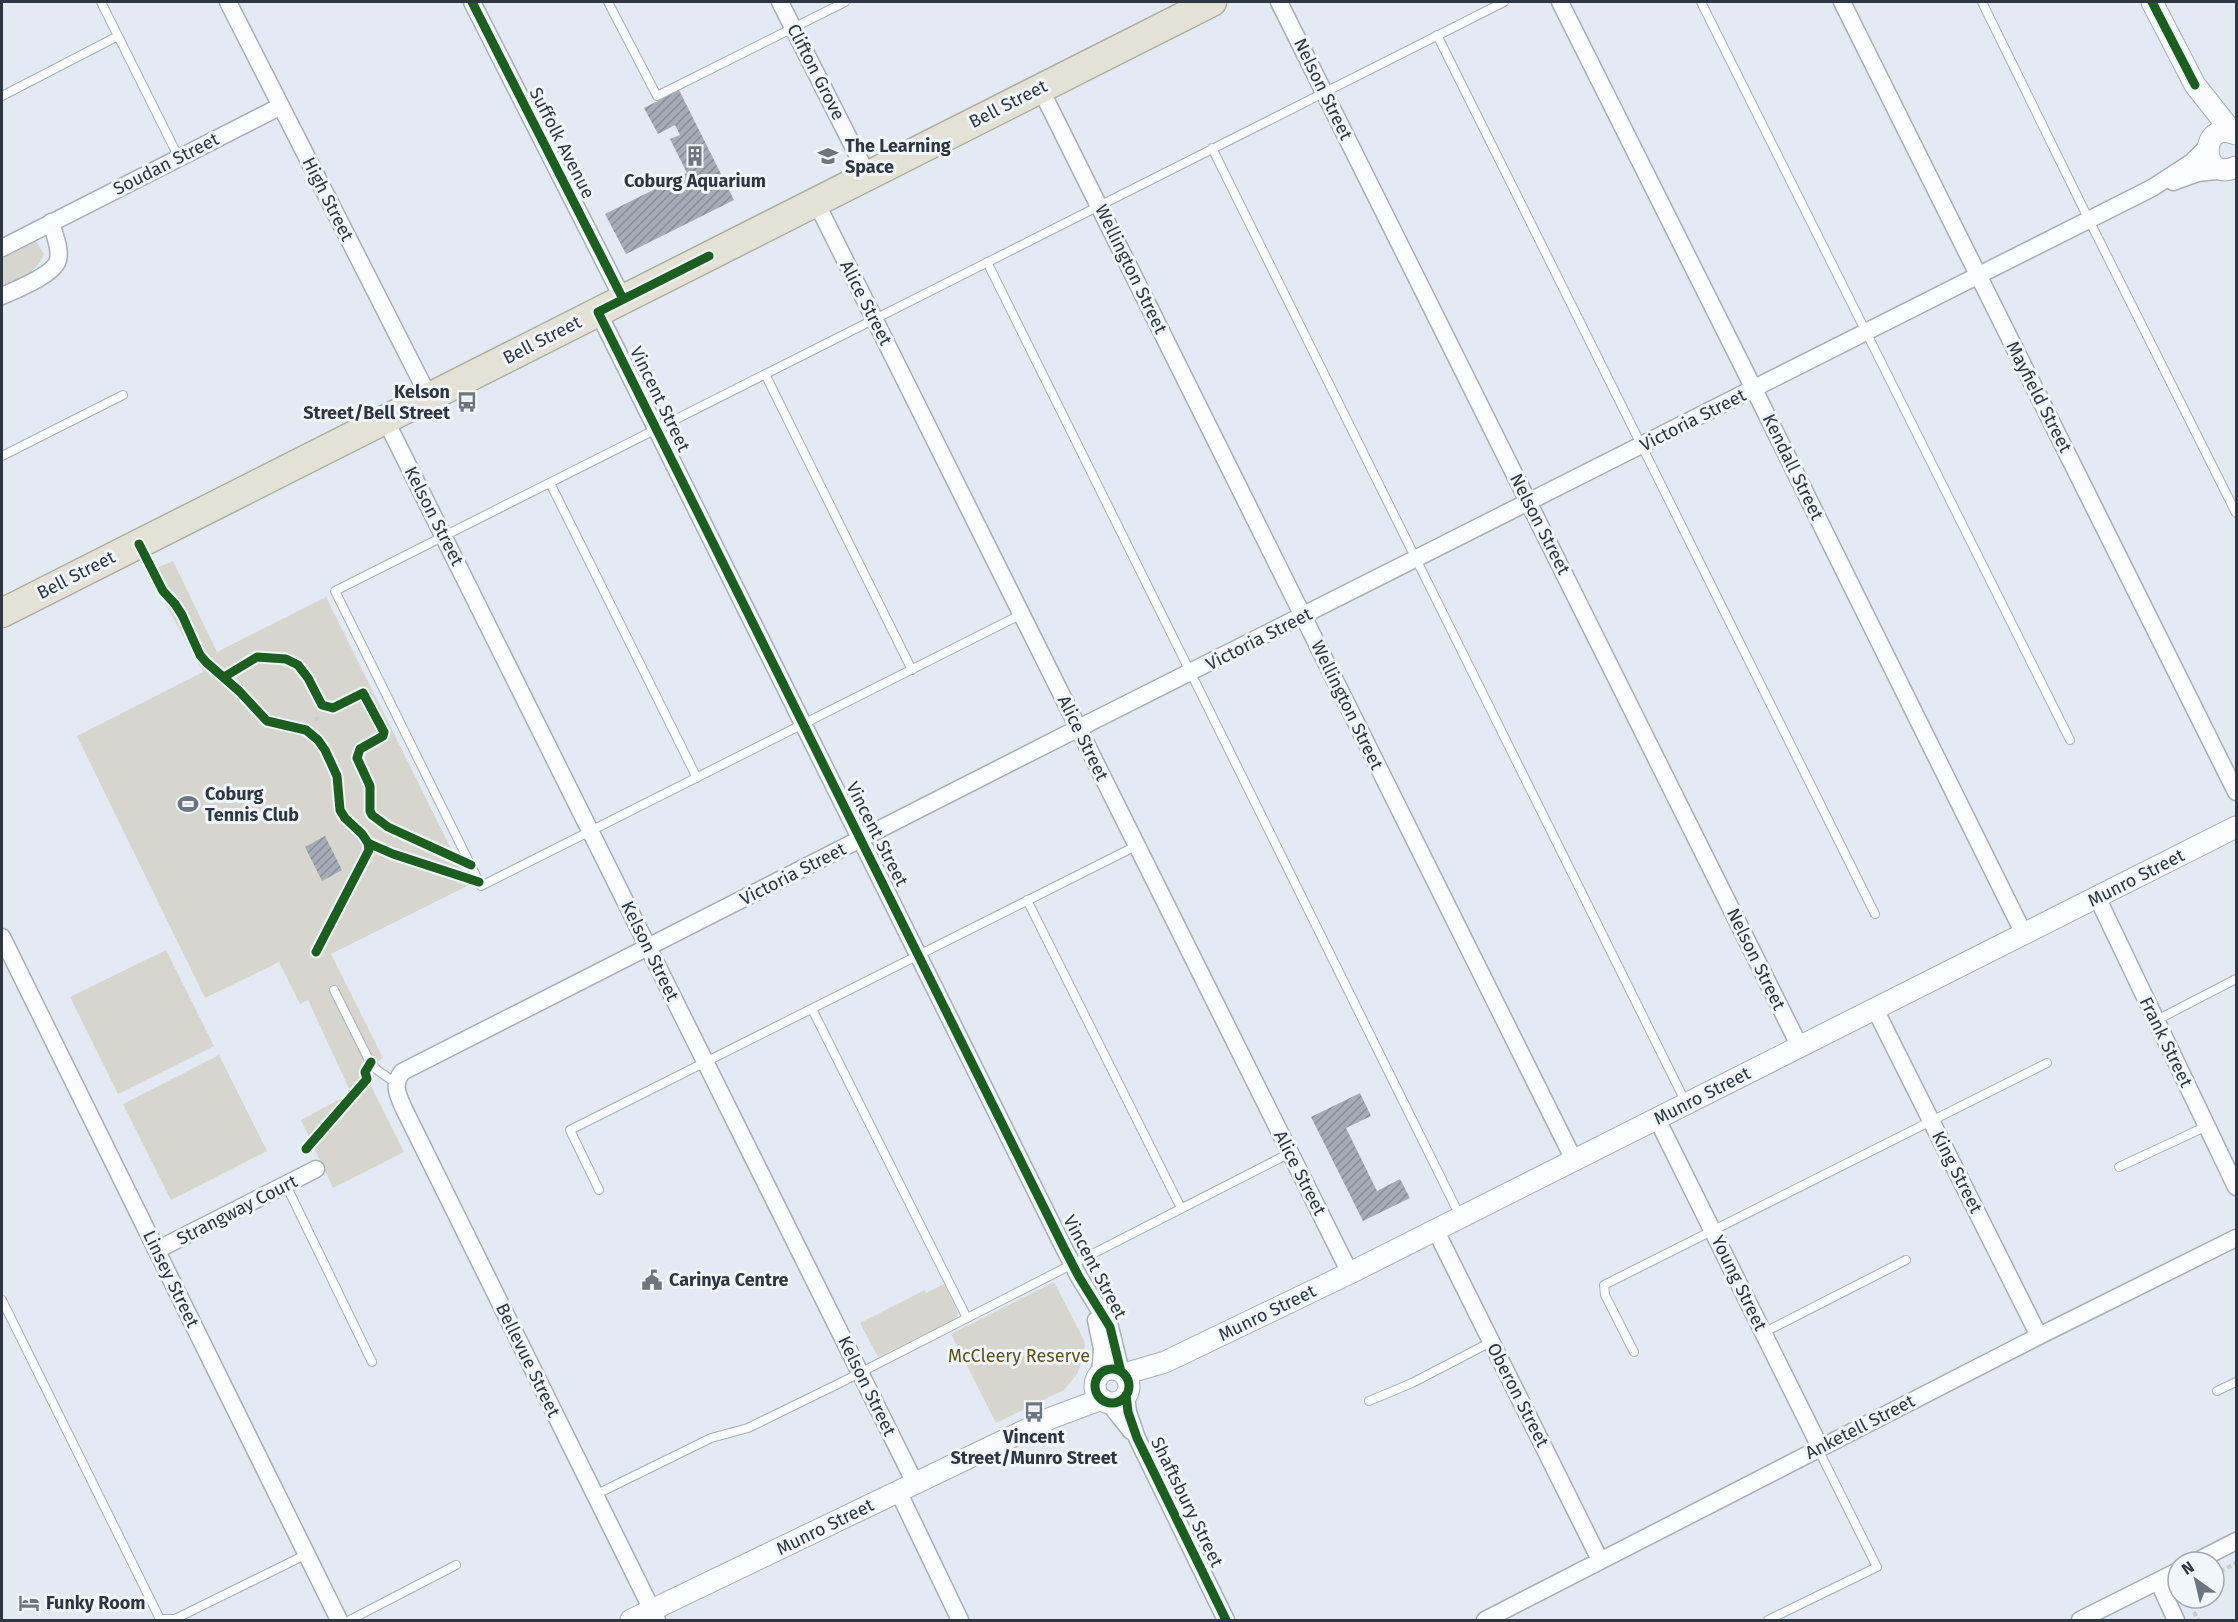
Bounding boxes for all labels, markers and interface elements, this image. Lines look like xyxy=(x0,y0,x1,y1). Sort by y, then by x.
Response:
street label: Clifton Grove xyxy=(782,20,850,124)
street label: Nelson Street xyxy=(1289,35,1357,144)
street label: Bell Street xyxy=(965,75,1051,133)
street label: Suffolk Avenue xyxy=(525,84,599,202)
street label: Soudan Street xyxy=(110,128,223,200)
place label: The Learning Space xyxy=(845,135,951,178)
building icon: Coburg Aquarium xyxy=(683,144,707,168)
school or university icon: The Learning Space xyxy=(816,144,840,168)
street label: High Street xyxy=(298,154,359,245)
place label: Coburg Aquarium xyxy=(624,170,766,192)
street label: Wellington Street xyxy=(1090,201,1172,338)
street label: Alice Street xyxy=(835,257,897,350)
street label: Bell Street xyxy=(499,311,585,369)
street label: Mayfield Street xyxy=(2001,338,2077,457)
street label: Vincent Street xyxy=(625,343,695,456)
place label: Kelson Street/Bell Street xyxy=(303,381,451,424)
street label: Victoria Street xyxy=(1636,384,1750,456)
bus stop icon: Kelson Street/Bell Street xyxy=(455,390,479,414)
street label: Kendall Street xyxy=(1758,410,1828,524)
street label: Kelson Street xyxy=(400,463,469,570)
street label: Nelson Street xyxy=(1505,470,1575,579)
street label: Bell Street xyxy=(33,546,119,604)
street label: Victoria Street xyxy=(1202,603,1316,675)
street label: Wellington Street xyxy=(1306,637,1388,774)
street label: Alice Street xyxy=(1053,692,1113,785)
street label: Vincent Street xyxy=(841,778,913,890)
place label: Coburg Tennis Club xyxy=(205,783,299,826)
sports icon: Coburg Tennis Club xyxy=(176,792,200,816)
street label: Victoria Street xyxy=(736,838,850,910)
street label: Munro Street xyxy=(2084,844,2188,912)
street label: Kelson Street xyxy=(616,897,684,1005)
street label: Nelson Street xyxy=(1722,905,1790,1014)
street label: Frank Street xyxy=(2135,993,2198,1091)
street label: Munro Street xyxy=(1650,1062,1754,1130)
street label: Alice Street xyxy=(1269,1127,1331,1220)
street label: King Street xyxy=(1927,1127,1987,1217)
street label: Strangway Court xyxy=(173,1170,301,1250)
street label: Vincent Street xyxy=(1058,1211,1132,1323)
street label: Linsey Street xyxy=(138,1227,204,1332)
street label: Young Street xyxy=(1706,1232,1772,1335)
public building icon: Carinya Centre xyxy=(640,1268,664,1292)
place label: Carinya Centre xyxy=(669,1269,789,1291)
street label: Munro Street xyxy=(1215,1280,1320,1346)
street label: Bellevue Street xyxy=(491,1300,565,1421)
street label: Kelson Street xyxy=(833,1332,901,1440)
street label: Oberon Street xyxy=(1482,1339,1554,1451)
park label: McCleery Reserve xyxy=(948,1345,1090,1367)
street label: Anketell Street xyxy=(1802,1390,1919,1464)
bus stop icon: Vincent Street/Munro Street xyxy=(1022,1400,1046,1424)
place label: Vincent Street/Munro Street xyxy=(950,1426,1119,1469)
street label: Shaftsbury Street xyxy=(1146,1434,1228,1571)
street label: Munro Street xyxy=(773,1494,878,1560)
north arrow xyxy=(2166,1550,2226,1610)
text: N xyxy=(2178,1557,2198,1579)
hotel icon: Funky Room xyxy=(17,1591,41,1615)
place label: Funky Room xyxy=(46,1592,145,1614)

